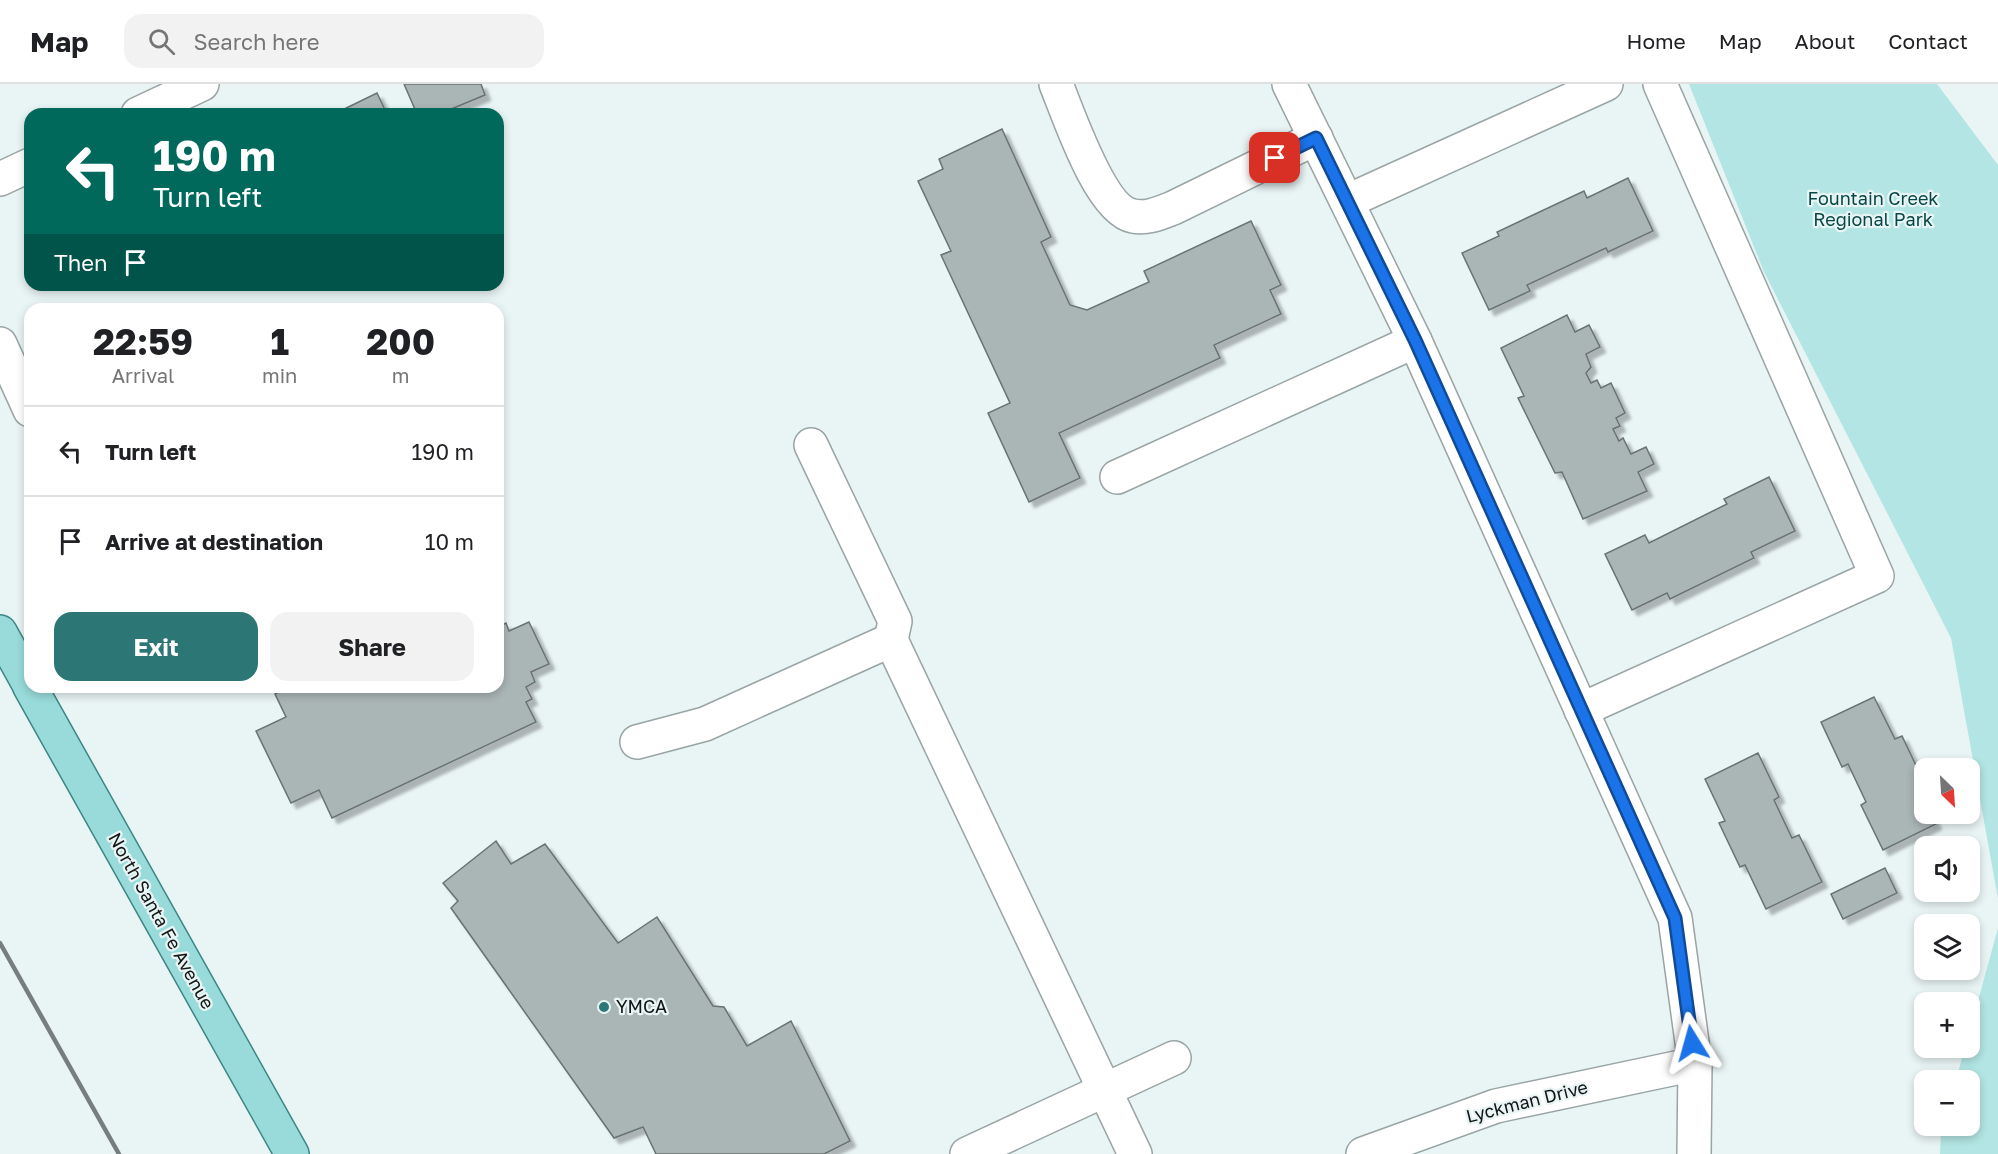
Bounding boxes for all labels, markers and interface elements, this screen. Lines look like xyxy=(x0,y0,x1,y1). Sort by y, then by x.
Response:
search box xyxy=(124,14,544,68)
text: Map xyxy=(30,25,88,58)
icon: search xyxy=(145,25,178,58)
text: Search here xyxy=(193,28,319,55)
text: Home xyxy=(1626,28,1686,54)
text: Map xyxy=(1719,28,1762,54)
text: About xyxy=(1795,28,1855,54)
text: Contact xyxy=(1888,28,1968,54)
text: 190 m xyxy=(153,130,276,180)
icon: left xyxy=(54,132,132,210)
pin xyxy=(1249,132,1300,183)
icon: arrive xyxy=(1258,141,1291,174)
text: Turn left xyxy=(153,181,262,213)
park label: Fountain Creek Regional Park xyxy=(1807,187,1939,230)
icon: arrive xyxy=(119,246,152,279)
text: Then xyxy=(54,249,107,276)
text: 22:59 xyxy=(93,320,193,363)
text: 1 xyxy=(270,320,289,363)
text: 200 xyxy=(366,320,435,363)
text: Arrival xyxy=(112,363,174,387)
text: min xyxy=(262,363,297,387)
text: m xyxy=(392,363,410,387)
icon: left xyxy=(54,435,87,468)
text: Turn left xyxy=(105,438,196,465)
text: 190 m xyxy=(411,438,474,465)
icon: arrive xyxy=(54,525,87,558)
text: Arrive at destination xyxy=(105,528,323,555)
text: 10 m xyxy=(425,528,474,555)
button: Exit xyxy=(54,612,258,681)
button: Share xyxy=(270,612,474,681)
north arrow xyxy=(1914,758,1980,824)
map controls xyxy=(1914,758,1980,1136)
street label: North Santa Fe Avenue xyxy=(104,829,220,1012)
button: sound xyxy=(1914,836,1980,902)
button: layers xyxy=(1914,914,1980,980)
button: + xyxy=(1914,992,1980,1058)
place label: YMCA xyxy=(616,995,667,1017)
marker: YMCA xyxy=(597,1000,611,1014)
position arrow xyxy=(1660,1011,1724,1075)
button: − xyxy=(1914,1070,1980,1136)
street label: Lyckman Drive xyxy=(1464,1075,1590,1127)

